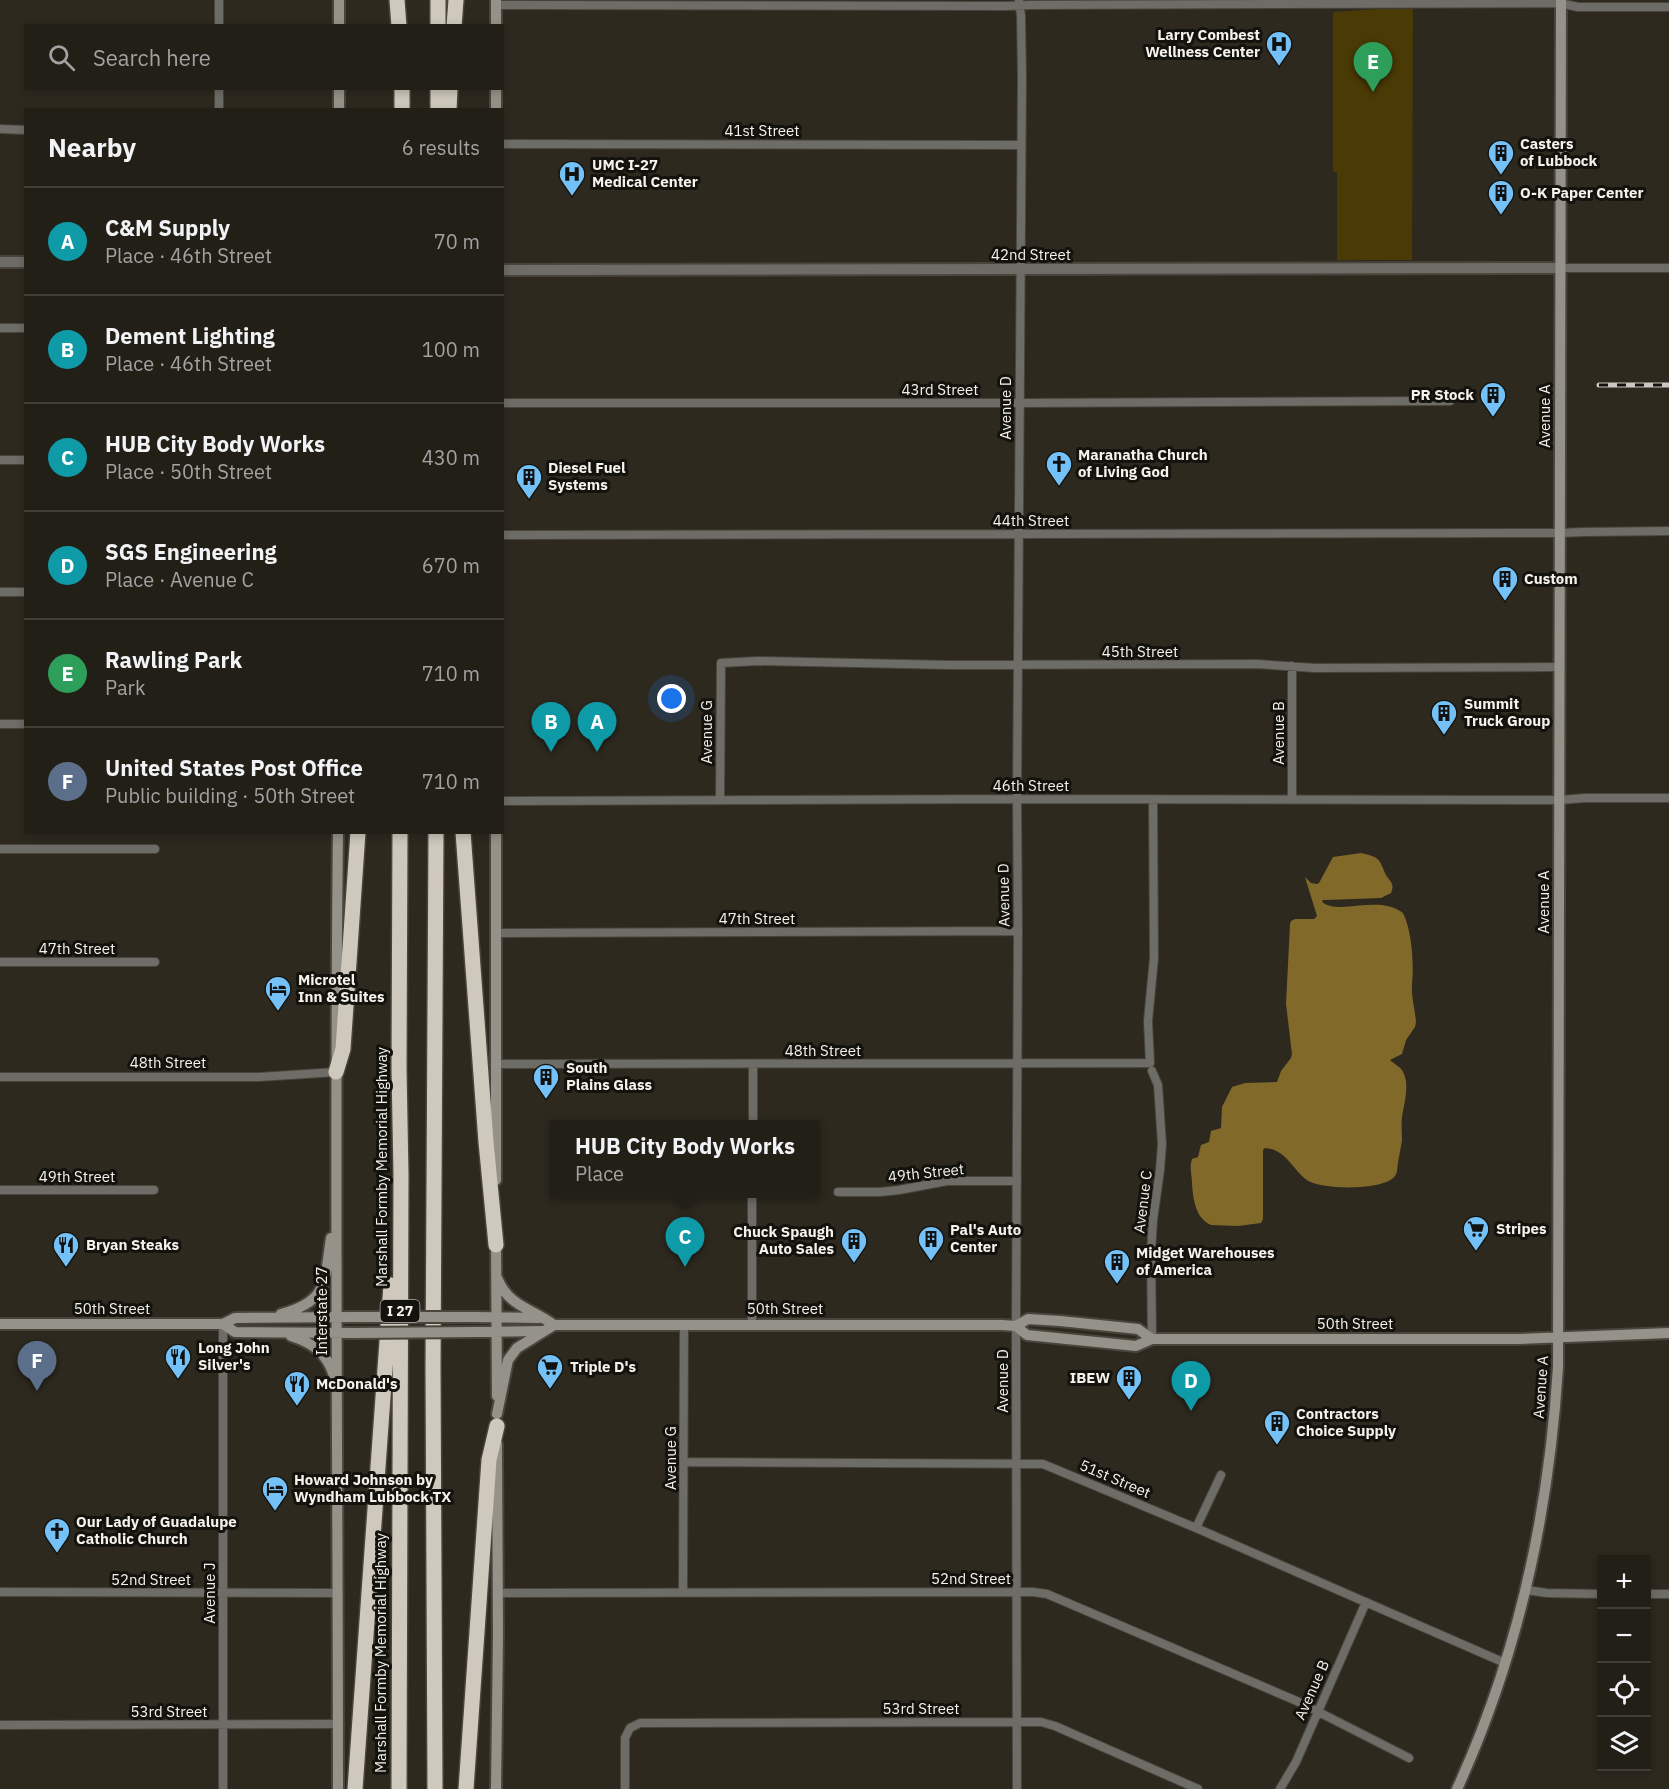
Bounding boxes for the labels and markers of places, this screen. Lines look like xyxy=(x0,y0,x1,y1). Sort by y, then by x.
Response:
place label: Larry Combest Wellness Center xyxy=(1145,25,1260,61)
hospital icon: Larry Combest Wellness Center xyxy=(1264,29,1294,67)
pin: E xyxy=(1354,42,1392,92)
place label: Casters of Lubbock xyxy=(1520,134,1598,170)
building icon: Casters of Lubbock xyxy=(1486,138,1516,176)
place label: UMC I-27 Medical Center xyxy=(592,155,698,191)
hospital icon: UMC I-27 Medical Center xyxy=(557,159,587,197)
building icon: O-K Paper Center xyxy=(1486,178,1516,216)
place label: O-K Paper Center xyxy=(1520,183,1644,202)
building icon: PR Stock xyxy=(1478,380,1508,418)
place label: PR Stock xyxy=(1411,385,1474,404)
place label: Maranatha Church of Living God xyxy=(1078,445,1208,481)
church icon: Maranatha Church of Living God xyxy=(1044,449,1074,487)
place label: Diesel Fuel Systems xyxy=(548,458,626,494)
building icon: Diesel Fuel Systems xyxy=(514,462,544,500)
building icon: Custom xyxy=(1490,564,1520,602)
place label: Custom xyxy=(1524,569,1578,588)
place label: Summit Truck Group xyxy=(1464,694,1550,730)
building icon: Summit Truck Group xyxy=(1429,698,1459,736)
pin: B xyxy=(532,702,570,752)
pin: A xyxy=(578,702,616,752)
place label: Microtel Inn & Suites xyxy=(298,970,385,1006)
hotel icon: Microtel Inn & Suites xyxy=(263,974,293,1012)
place label: South Plains Glass xyxy=(566,1058,653,1094)
building icon: South Plains Glass xyxy=(531,1062,561,1100)
supermarket icon: Stripes xyxy=(1461,1214,1491,1252)
pin: C xyxy=(666,1218,704,1267)
place label: Stripes xyxy=(1496,1219,1547,1238)
place label: Pal's Auto Center xyxy=(950,1220,1021,1256)
place label: Chuck Spaugh Auto Sales xyxy=(733,1222,834,1258)
building icon: Pal's Auto Center xyxy=(916,1224,946,1262)
building icon: Chuck Spaugh Auto Sales xyxy=(839,1226,869,1264)
restaurant icon: Bryan Steaks xyxy=(51,1230,81,1268)
place label: Bryan Steaks xyxy=(86,1235,179,1254)
place label: Midget Warehouses of America xyxy=(1136,1243,1275,1279)
building icon: Midget Warehouses of America xyxy=(1102,1247,1132,1285)
place label: Long John Silver's xyxy=(198,1338,270,1374)
pin: F xyxy=(18,1342,57,1391)
restaurant icon: Long John Silver's xyxy=(163,1342,193,1380)
supermarket icon: Triple D's xyxy=(535,1352,565,1390)
place label: Triple D's xyxy=(570,1357,636,1376)
pin: D xyxy=(1172,1362,1210,1411)
building icon: IBEW xyxy=(1114,1363,1144,1401)
place label: IBEW xyxy=(1070,1368,1110,1387)
restaurant icon: McDonald's xyxy=(282,1369,312,1407)
place label: McDonald's xyxy=(316,1374,398,1393)
place label: Contractors Choice Supply xyxy=(1296,1404,1396,1440)
building icon: Contractors Choice Supply xyxy=(1262,1408,1292,1446)
place label: Howard Johnson by Wyndham Lubbock TX xyxy=(294,1470,451,1506)
hotel icon: Howard Johnson by Wyndham Lubbock TX xyxy=(260,1474,290,1512)
place label: Our Lady of Guadalupe Catholic Church xyxy=(76,1512,237,1548)
church icon: Our Lady of Guadalupe Catholic Church xyxy=(42,1516,72,1554)

